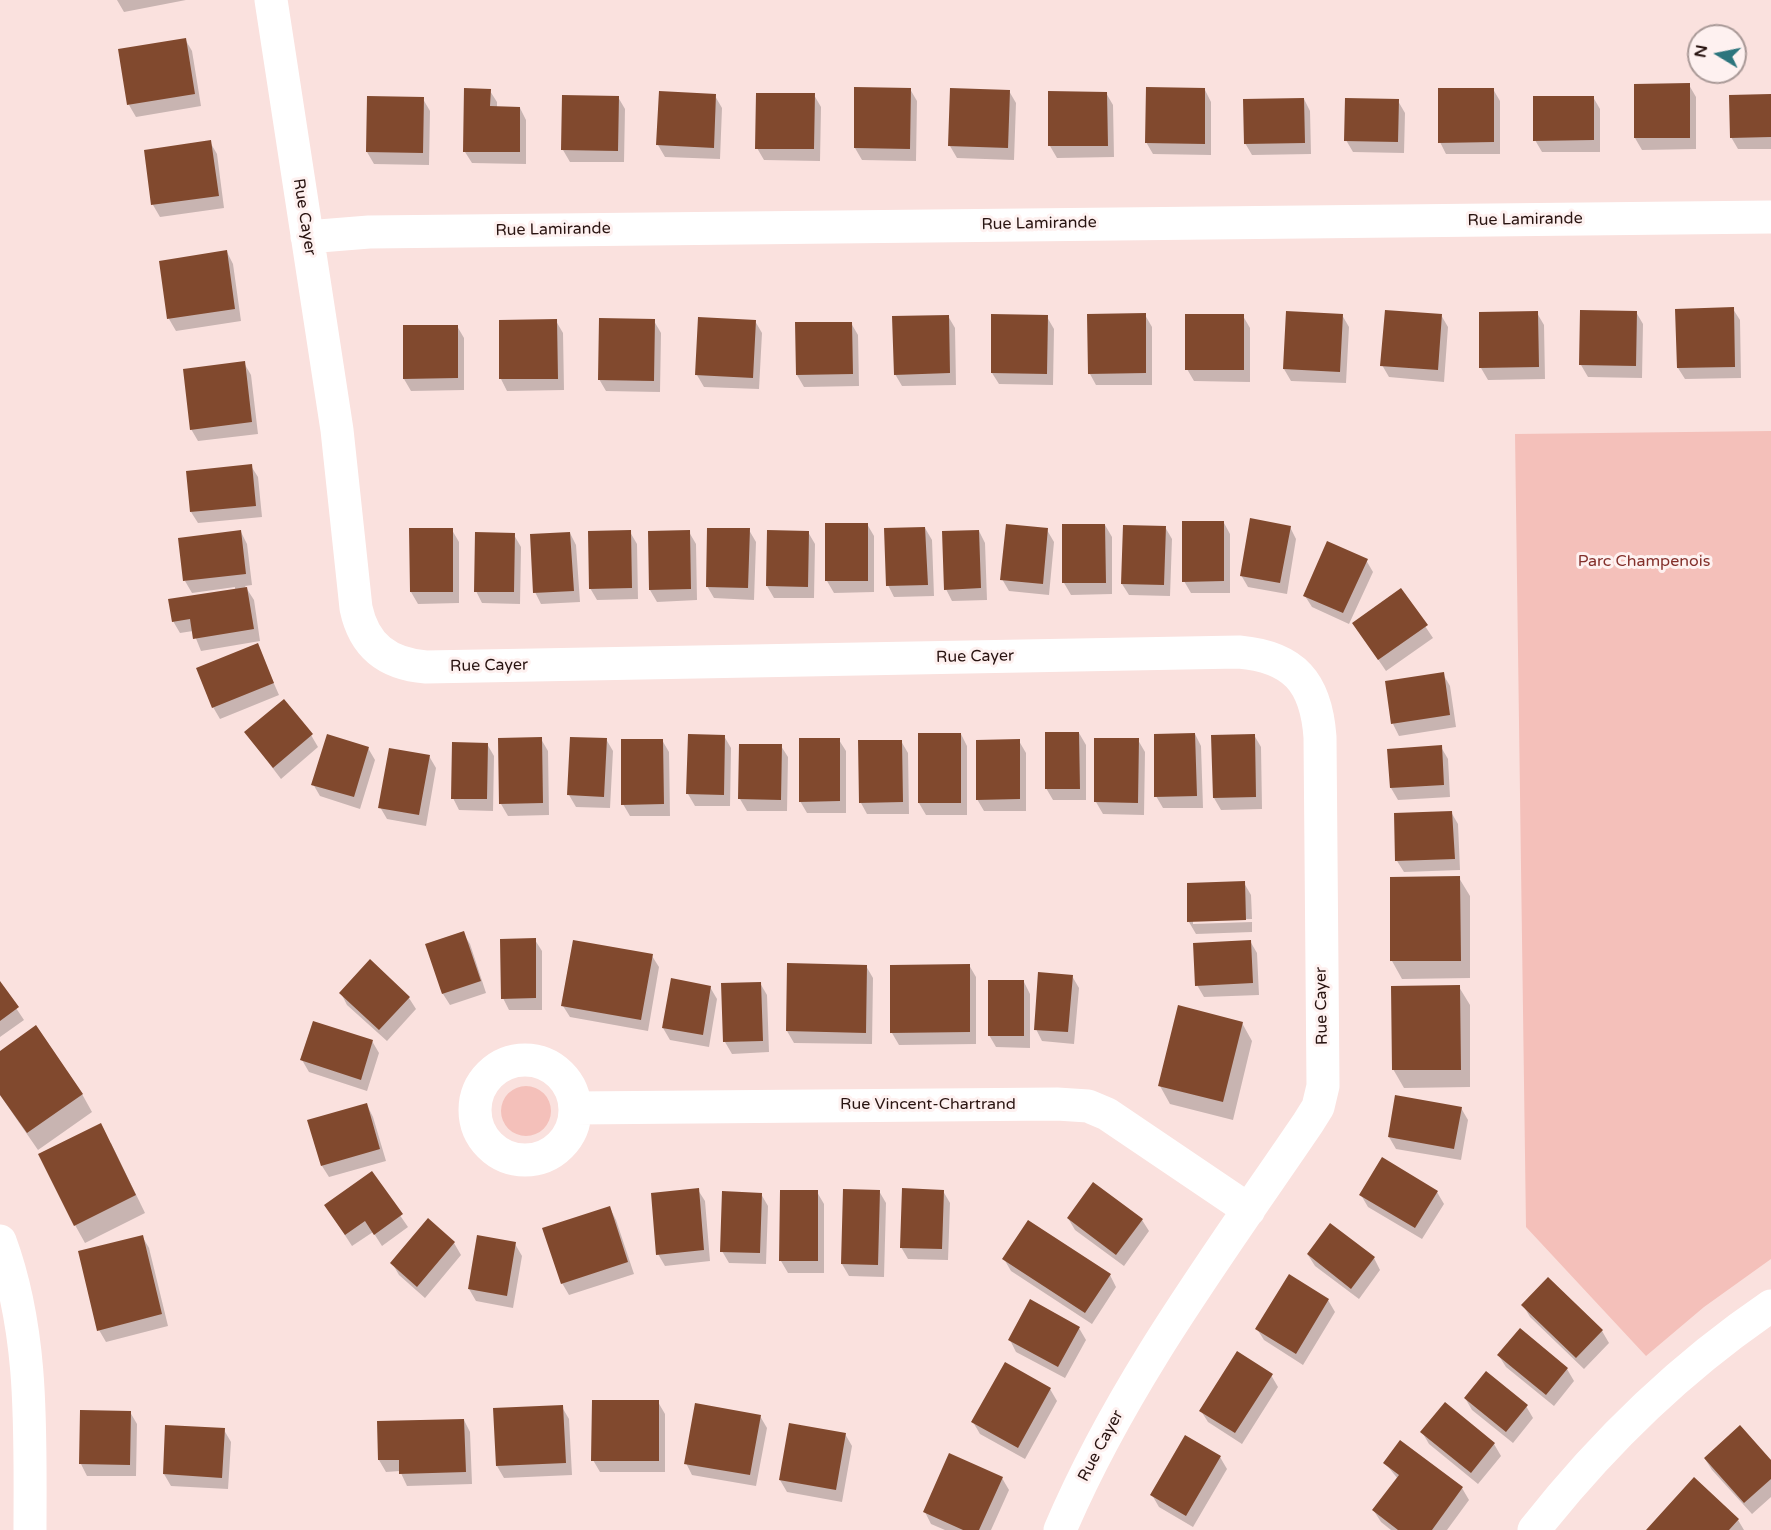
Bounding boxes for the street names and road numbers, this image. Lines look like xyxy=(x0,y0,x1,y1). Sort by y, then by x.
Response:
street label: Rue Cayer xyxy=(288,177,320,257)
street label: Rue Lamirande xyxy=(1467,209,1583,231)
street label: Rue Lamirande xyxy=(981,213,1097,235)
street label: Rue Lamirande xyxy=(495,219,611,241)
street label: Rue Cayer xyxy=(936,647,1014,667)
street label: Rue Cayer xyxy=(450,656,528,676)
street label: Rue Cayer xyxy=(1312,967,1332,1045)
street label: Rue Vincent-Chartrand xyxy=(840,1095,1016,1115)
street label: Rue Cayer xyxy=(1074,1407,1128,1485)

